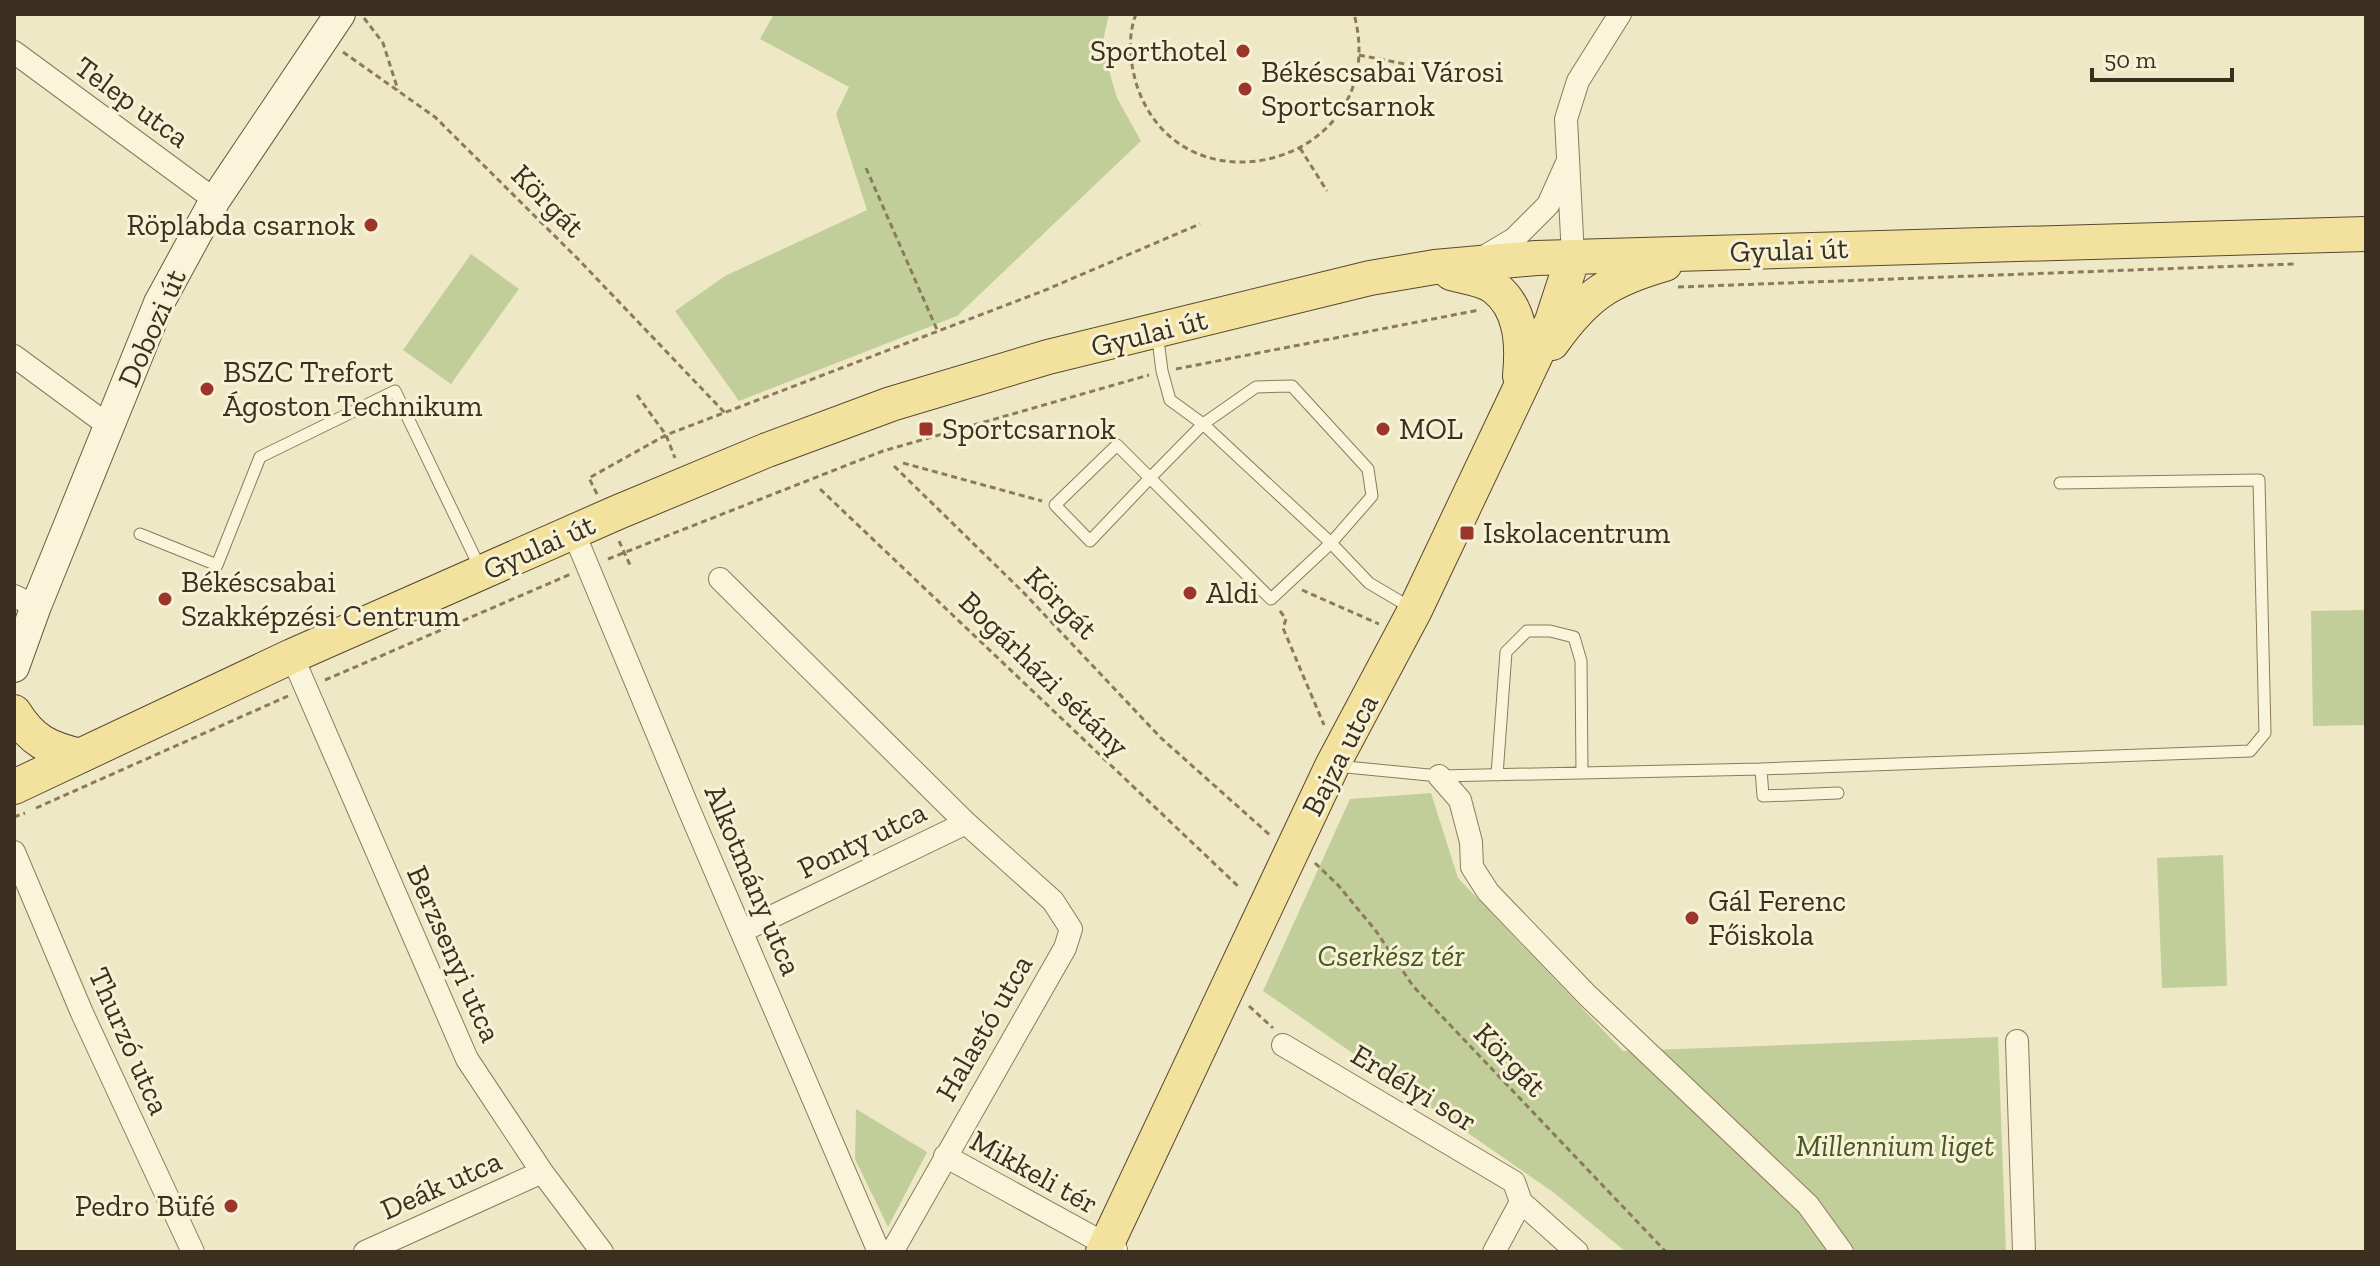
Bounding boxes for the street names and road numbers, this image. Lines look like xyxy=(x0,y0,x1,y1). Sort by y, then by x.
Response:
street label: Telep utca xyxy=(68,49,196,155)
street label: Körgát xyxy=(504,157,592,245)
street label: Gyulai út xyxy=(1729,230,1849,270)
street label: Dobozi út xyxy=(110,264,194,392)
street label: Gyulai út xyxy=(1087,301,1211,365)
street label: Gyulai út xyxy=(478,506,600,588)
street label: Körgát xyxy=(1017,559,1105,647)
street label: Bogárházi sétány xyxy=(952,584,1137,765)
street label: Bajza utca xyxy=(1294,688,1386,822)
street label: Alkotmány utca xyxy=(697,779,809,981)
street label: Ponty utca xyxy=(792,794,932,886)
street label: Berzsenyi utca xyxy=(399,860,509,1048)
street label: Halastó utca xyxy=(928,949,1040,1107)
street label: Thurzó utca xyxy=(81,962,177,1120)
street label: Körgát xyxy=(1466,1016,1554,1104)
street label: Erdélyi sor xyxy=(1345,1036,1483,1140)
street label: Mikkeli tér xyxy=(964,1122,1104,1222)
street label: Deák utca xyxy=(375,1142,507,1228)

